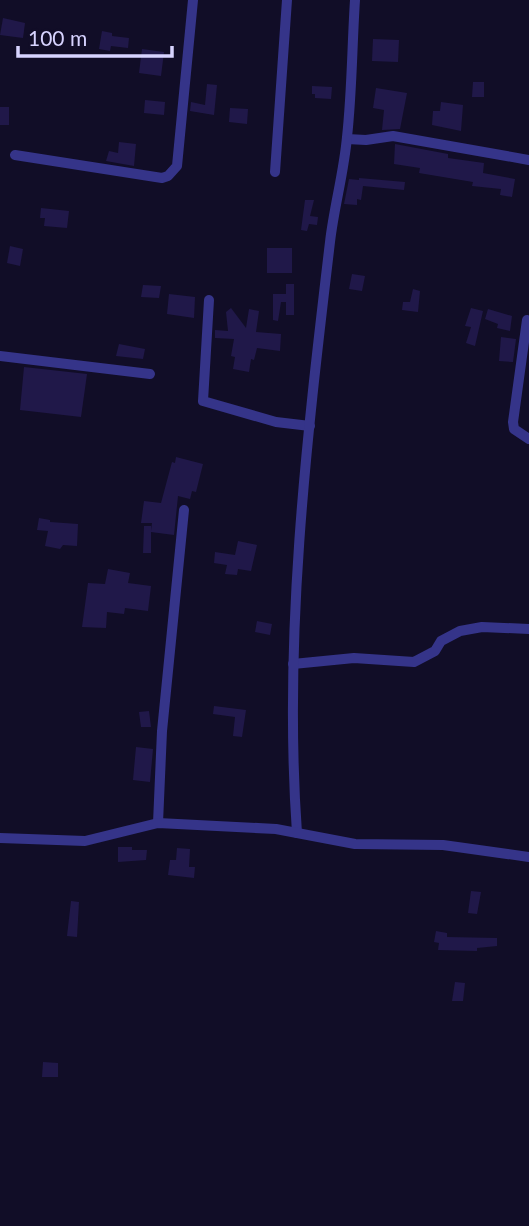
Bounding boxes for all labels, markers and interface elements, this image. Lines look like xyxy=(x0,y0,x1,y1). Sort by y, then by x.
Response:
scale bar xyxy=(18,14,172,58)
text: 100 m xyxy=(28,25,87,50)

